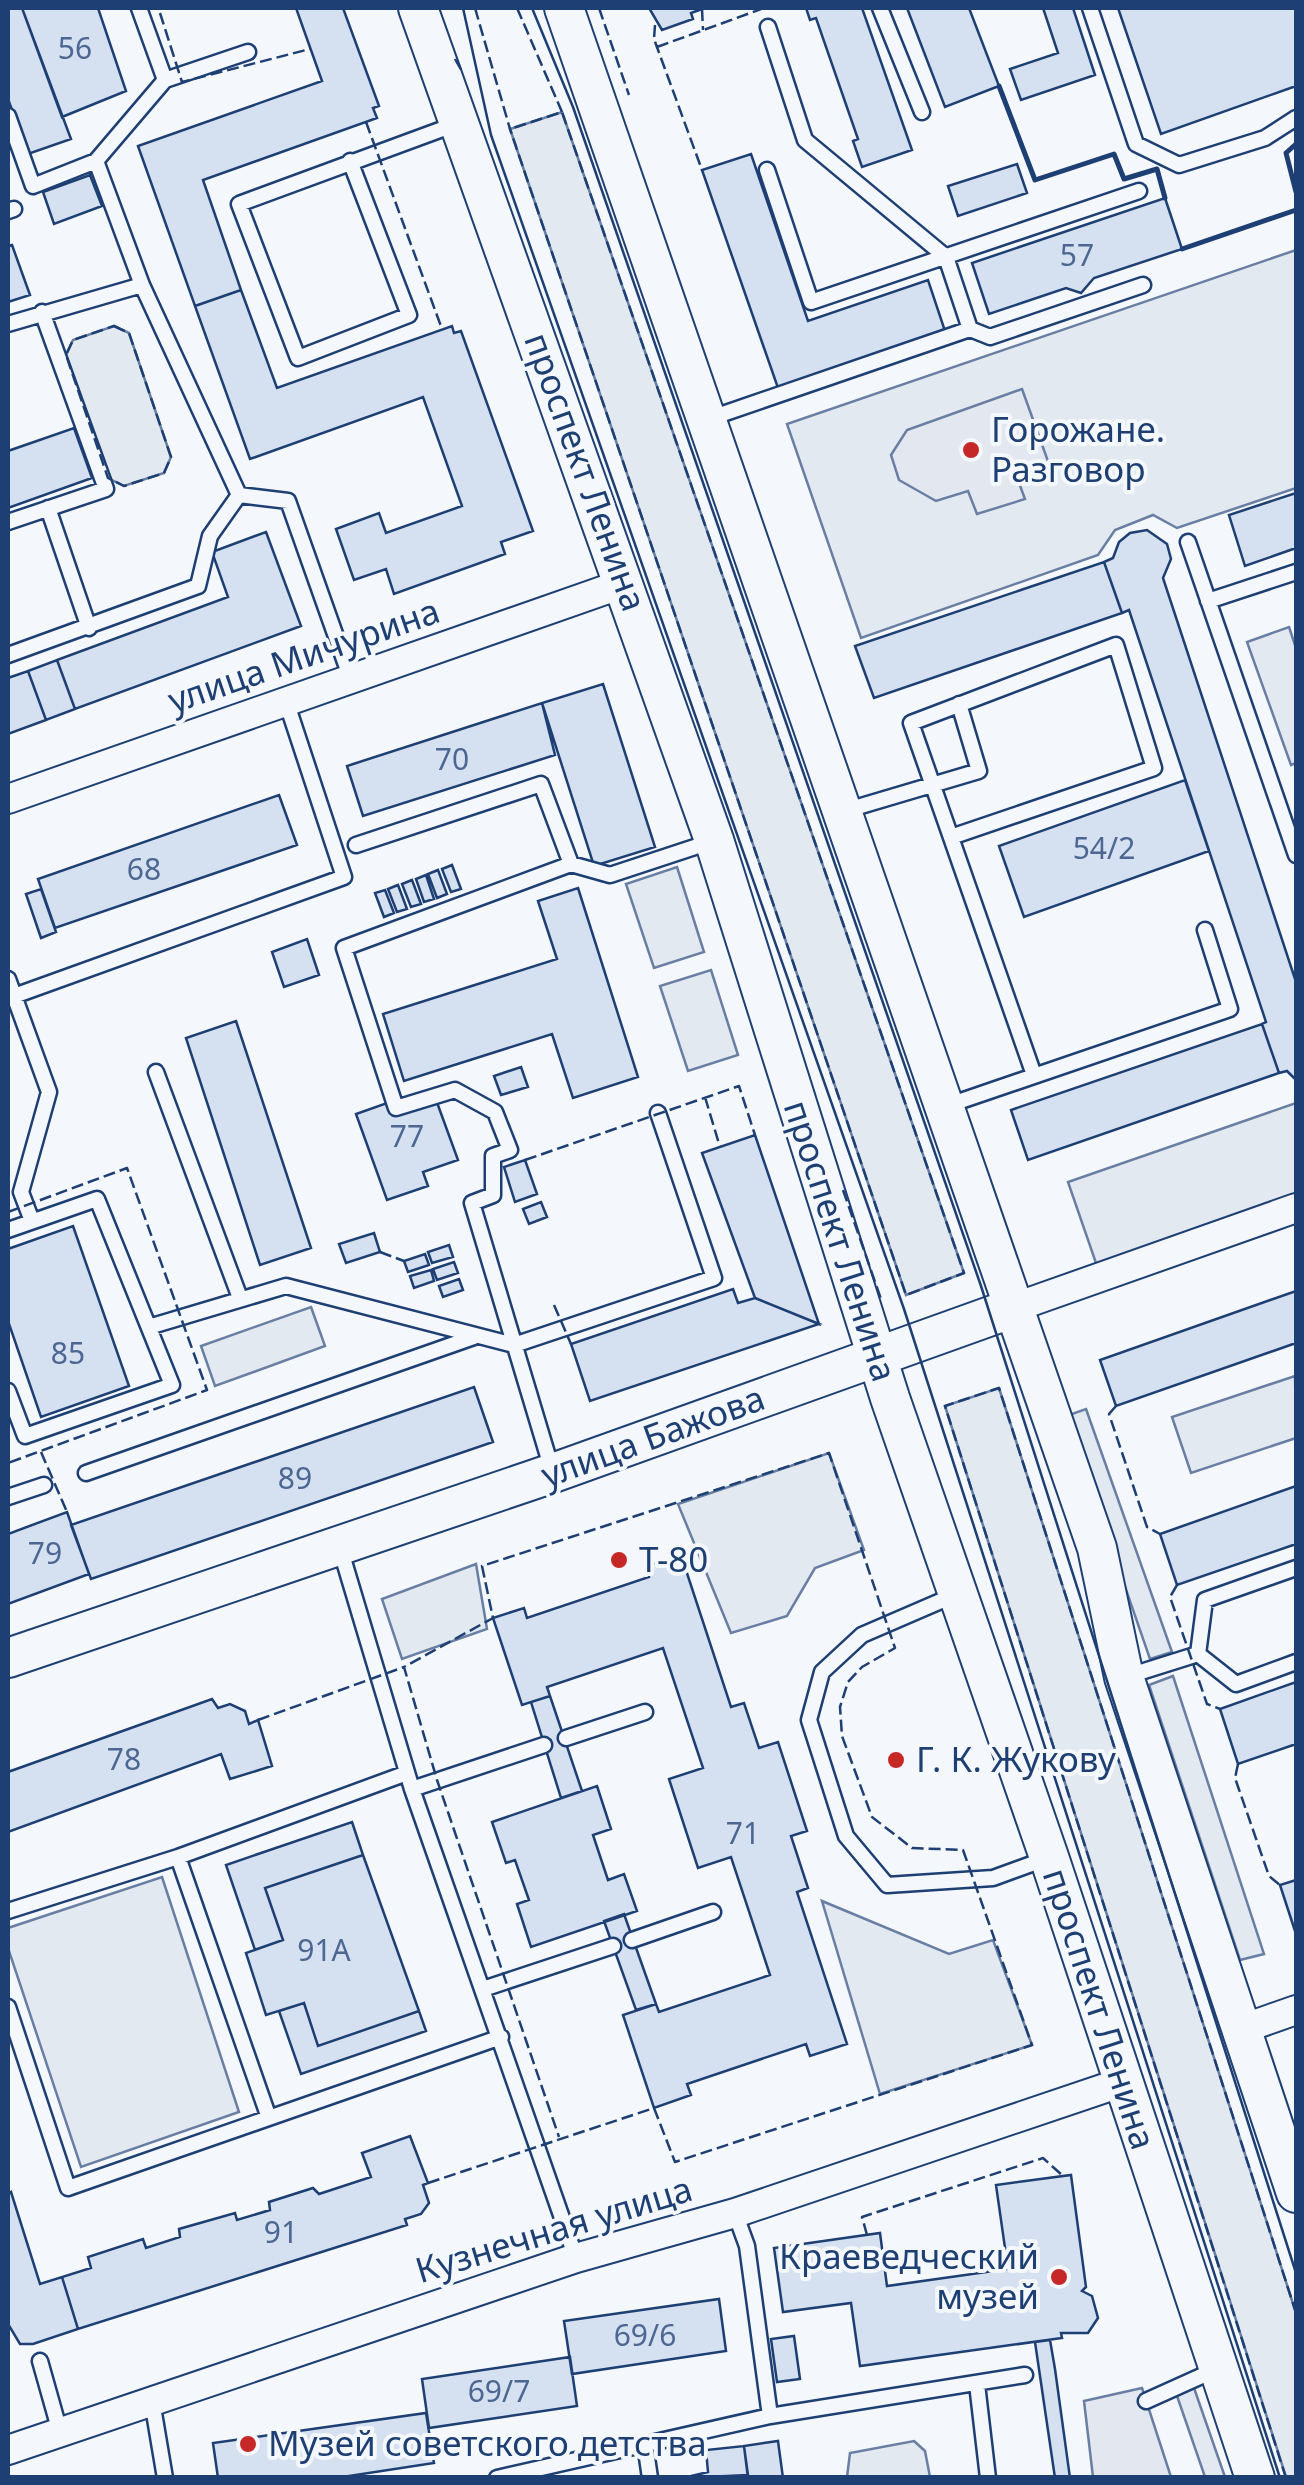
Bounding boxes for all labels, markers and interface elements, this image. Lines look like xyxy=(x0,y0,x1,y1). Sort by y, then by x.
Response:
house number: 56 xyxy=(58,27,92,68)
house number: 57 xyxy=(1060,234,1094,275)
street label: проспект Ленина xyxy=(514,326,659,617)
place label: Горожане. Разговор xyxy=(991,405,1165,492)
marker: Горожане. Разговор xyxy=(960,439,982,461)
street label: улица Мичурина xyxy=(162,586,446,723)
house number: 70 xyxy=(435,738,469,779)
house number: 54/2 xyxy=(1073,827,1135,868)
house number: 68 xyxy=(127,848,161,889)
street label: проспект Ленина xyxy=(774,1094,909,1387)
house number: 77 xyxy=(390,1115,424,1156)
house number: 85 xyxy=(51,1332,85,1373)
street label: улица Бажова xyxy=(534,1373,771,1498)
house number: 89 xyxy=(278,1457,312,1498)
house number: 79 xyxy=(28,1532,62,1573)
place label: Т-80 xyxy=(639,1535,708,1582)
marker: Т-80 xyxy=(608,1549,630,1571)
place label: Г. К. Жукову xyxy=(916,1735,1116,1782)
house number: 78 xyxy=(107,1738,141,1779)
marker: Г. К. Жукову xyxy=(885,1749,907,1771)
house number: 71 xyxy=(726,1812,760,1853)
street label: проспект Ленина xyxy=(1033,1862,1168,2155)
house number: 91А xyxy=(297,1929,352,1970)
street label: Кузнечная улица xyxy=(409,2164,698,2293)
house number: 91 xyxy=(264,2211,298,2252)
place label: Краеведческий музей xyxy=(779,2232,1039,2319)
marker: Краеведческий музей xyxy=(1048,2266,1070,2288)
house number: 69/6 xyxy=(614,2314,676,2355)
house number: 69/7 xyxy=(468,2370,530,2411)
place label: Музей советского детства xyxy=(268,2419,707,2466)
marker: Музей советского детства xyxy=(237,2433,259,2455)

